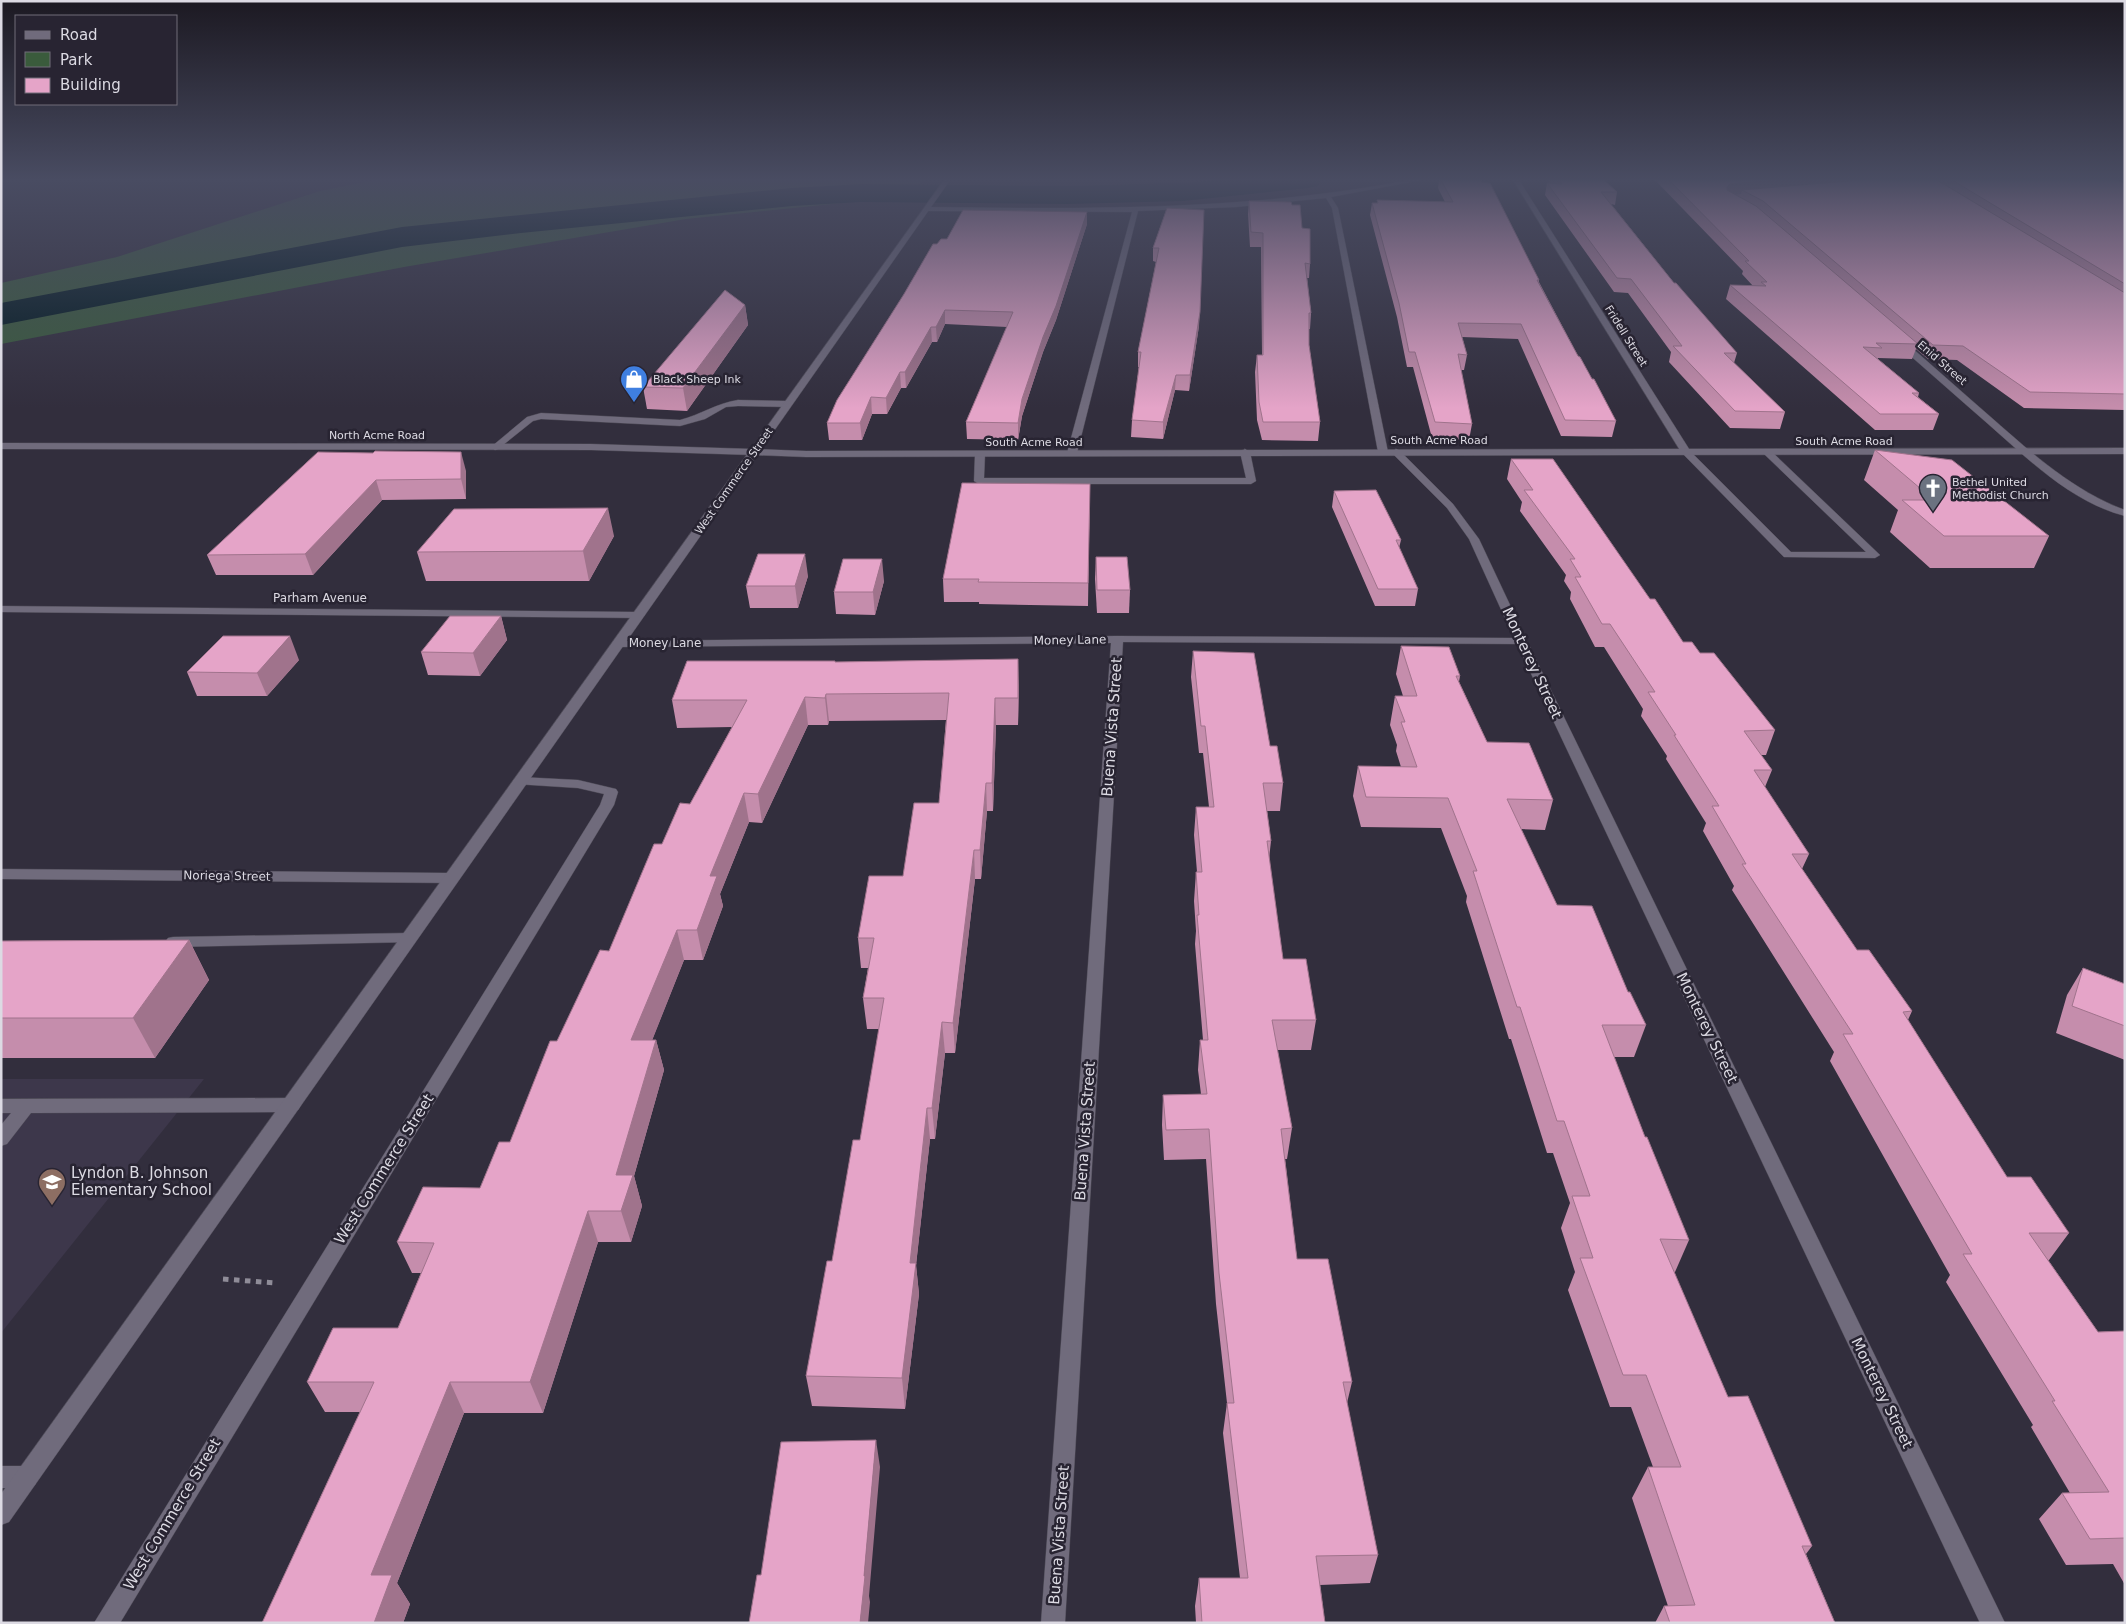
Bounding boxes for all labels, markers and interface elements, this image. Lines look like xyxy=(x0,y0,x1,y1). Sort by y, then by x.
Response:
legend xyxy=(15,15,178,105)
text: Road xyxy=(60,26,98,44)
text: Park xyxy=(60,51,93,69)
text: Building xyxy=(60,76,121,94)
street label: Fridell Street xyxy=(1602,303,1650,370)
street label: Enid Street xyxy=(1915,338,1970,388)
shop icon: Black Sheep Ink xyxy=(619,364,649,403)
place label: Black Sheep Ink xyxy=(653,373,741,386)
street label: West Commerce Street xyxy=(692,425,776,537)
street label: North Acme Road xyxy=(329,429,425,442)
street label: South Acme Road xyxy=(1390,434,1488,447)
street label: South Acme Road xyxy=(1795,435,1893,448)
street label: South Acme Road xyxy=(985,436,1083,449)
church icon: Bethel United Methodist Church xyxy=(1918,473,1948,512)
place label: Bethel United Methodist Church xyxy=(1952,476,2049,502)
street label: Parham Avenue xyxy=(273,591,367,605)
street label: Monterey Street xyxy=(1498,604,1566,722)
street label: Money Lane xyxy=(1034,632,1106,648)
street label: Money Lane xyxy=(629,636,701,650)
street label: Buena Vista Street xyxy=(1098,657,1126,797)
street label: Noriega Street xyxy=(183,868,271,884)
street label: Monterey Street xyxy=(1672,970,1742,1086)
street label: Buena Vista Street xyxy=(1071,1061,1099,1201)
street label: West Commerce Street xyxy=(330,1091,438,1247)
place label: Lyndon B. Johnson Elementary School xyxy=(71,1164,212,1199)
school or university icon: Lyndon B. Johnson Elementary School xyxy=(37,1167,67,1206)
street label: Monterey Street xyxy=(1847,1335,1917,1451)
street label: West Commerce Street xyxy=(120,1435,224,1593)
street label: Buena Vista Street xyxy=(1045,1465,1073,1605)

